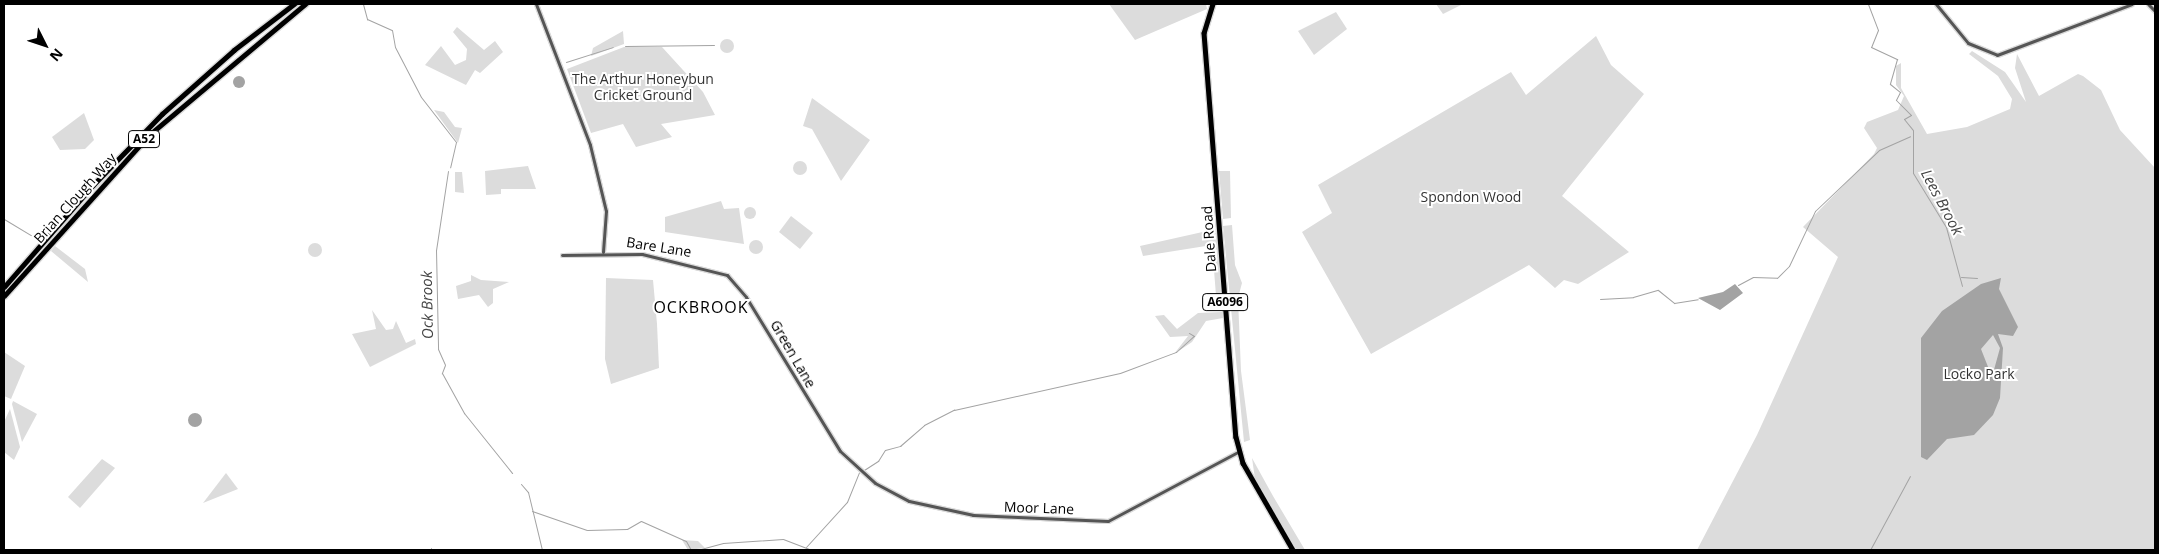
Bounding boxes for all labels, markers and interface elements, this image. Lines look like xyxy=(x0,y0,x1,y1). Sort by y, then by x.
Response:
north arrow xyxy=(20,20,70,70)
text: N xyxy=(46,45,68,66)
park label: The Arthur Honeybun Cricket Ground xyxy=(572,71,714,104)
road number: A52 xyxy=(128,130,160,148)
street label: Brian Clough Way xyxy=(30,150,120,246)
water label: Lees Brook xyxy=(1917,166,1967,238)
park label: Spondon Wood xyxy=(1421,189,1521,205)
street label: Dale Road xyxy=(1198,205,1220,273)
street label: Bare Lane xyxy=(625,234,693,260)
water label: Ock Brook xyxy=(417,271,437,339)
road number: A6096 xyxy=(1201,292,1249,312)
district label: OCKBROOK xyxy=(652,297,750,317)
street label: Green Lane xyxy=(767,317,819,391)
park label: Locko Park xyxy=(1943,366,2015,382)
street label: Moor Lane xyxy=(1004,498,1074,518)

